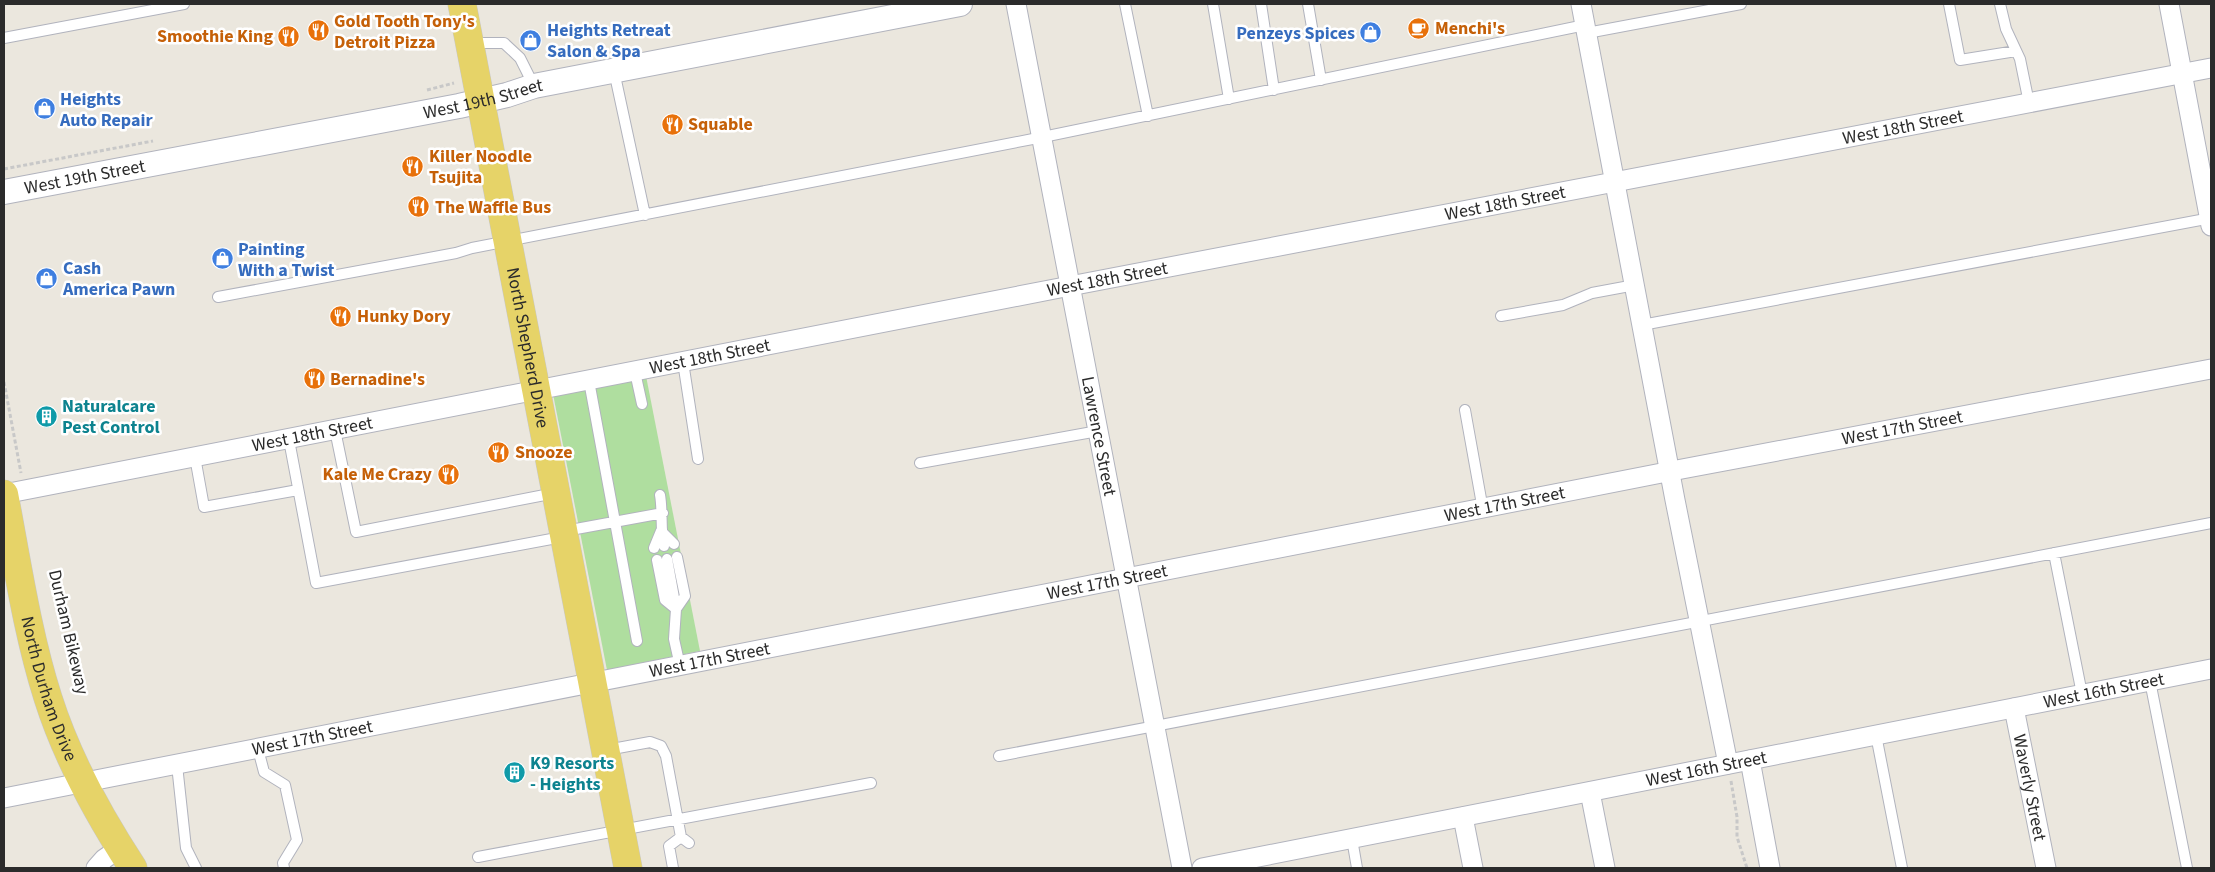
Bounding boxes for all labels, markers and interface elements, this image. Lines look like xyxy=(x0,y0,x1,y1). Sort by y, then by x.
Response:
place label: Gold Tooth Tony's Detroit Pizza xyxy=(334,9,475,55)
cafe icon: Menchi's xyxy=(1407,16,1431,40)
place label: Menchi's xyxy=(1435,16,1505,41)
place label: Heights Retreat Salon & Spa xyxy=(547,18,671,64)
restaurant icon: Gold Tooth Tony's Detroit Pizza xyxy=(306,19,330,43)
place label: Penzeys Spices xyxy=(1236,21,1355,46)
shop icon: Penzeys Spices xyxy=(1359,21,1383,45)
place label: Smoothie King xyxy=(157,24,273,49)
restaurant icon: Smoothie King xyxy=(277,24,301,48)
shop icon: Heights Retreat Salon & Spa xyxy=(519,28,543,52)
street label: West 19th Street xyxy=(421,73,545,126)
place label: Heights Auto Repair xyxy=(59,87,153,133)
shop icon: Heights Auto Repair xyxy=(32,97,56,121)
street label: West 18th Street xyxy=(1840,104,1965,151)
restaurant icon: Squable xyxy=(660,112,684,136)
place label: Squable xyxy=(688,112,753,137)
place label: Killer Noodle Tsujita xyxy=(429,144,532,190)
street label: West 19th Street xyxy=(22,154,147,201)
restaurant icon: Killer Noodle Tsujita xyxy=(401,154,425,178)
street label: West 18th Street xyxy=(1443,180,1568,227)
restaurant icon: The Waffle Bus xyxy=(407,195,431,219)
place label: The Waffle Bus xyxy=(435,195,551,220)
place label: Painting With a Twist xyxy=(238,237,335,283)
shop icon: Painting With a Twist xyxy=(210,247,234,271)
place label: Cash America Pawn xyxy=(62,256,175,302)
street label: West 18th Street xyxy=(1045,256,1170,303)
street label: North Shepherd Drive xyxy=(500,265,555,430)
shop icon: Cash America Pawn xyxy=(35,266,59,290)
restaurant icon: Hunky Dory xyxy=(329,304,353,328)
place label: Hunky Dory xyxy=(357,304,451,329)
street label: West 18th Street xyxy=(647,333,772,381)
restaurant icon: Bernadine's xyxy=(302,367,326,391)
place label: Bernadine's xyxy=(330,367,425,392)
street label: Lawrence Street xyxy=(1075,374,1122,498)
place label: Naturalcare Pest Control xyxy=(62,394,160,440)
building icon: Naturalcare Pest Control xyxy=(34,404,58,428)
street label: West 17th Street xyxy=(1840,404,1965,452)
street label: West 18th Street xyxy=(250,410,375,458)
restaurant icon: Snooze xyxy=(487,440,511,464)
place label: Snooze xyxy=(515,440,572,465)
place label: Kale Me Crazy xyxy=(323,462,433,487)
restaurant icon: Kale Me Crazy xyxy=(436,462,460,486)
street label: West 17th Street xyxy=(1442,480,1567,528)
street label: West 17th Street xyxy=(1045,558,1170,606)
street label: Durham Bikeway xyxy=(42,567,95,698)
street label: North Durham Drive xyxy=(14,614,83,765)
street label: West 17th Street xyxy=(647,636,772,684)
street label: West 16th Street xyxy=(2041,667,2166,715)
street label: West 17th Street xyxy=(250,714,375,762)
street label: Waverly Street xyxy=(2007,732,2052,843)
street label: West 16th Street xyxy=(1644,745,1769,793)
place label: K9 Resorts - Heights xyxy=(530,751,614,797)
building icon: K9 Resorts - Heights xyxy=(502,761,526,785)

